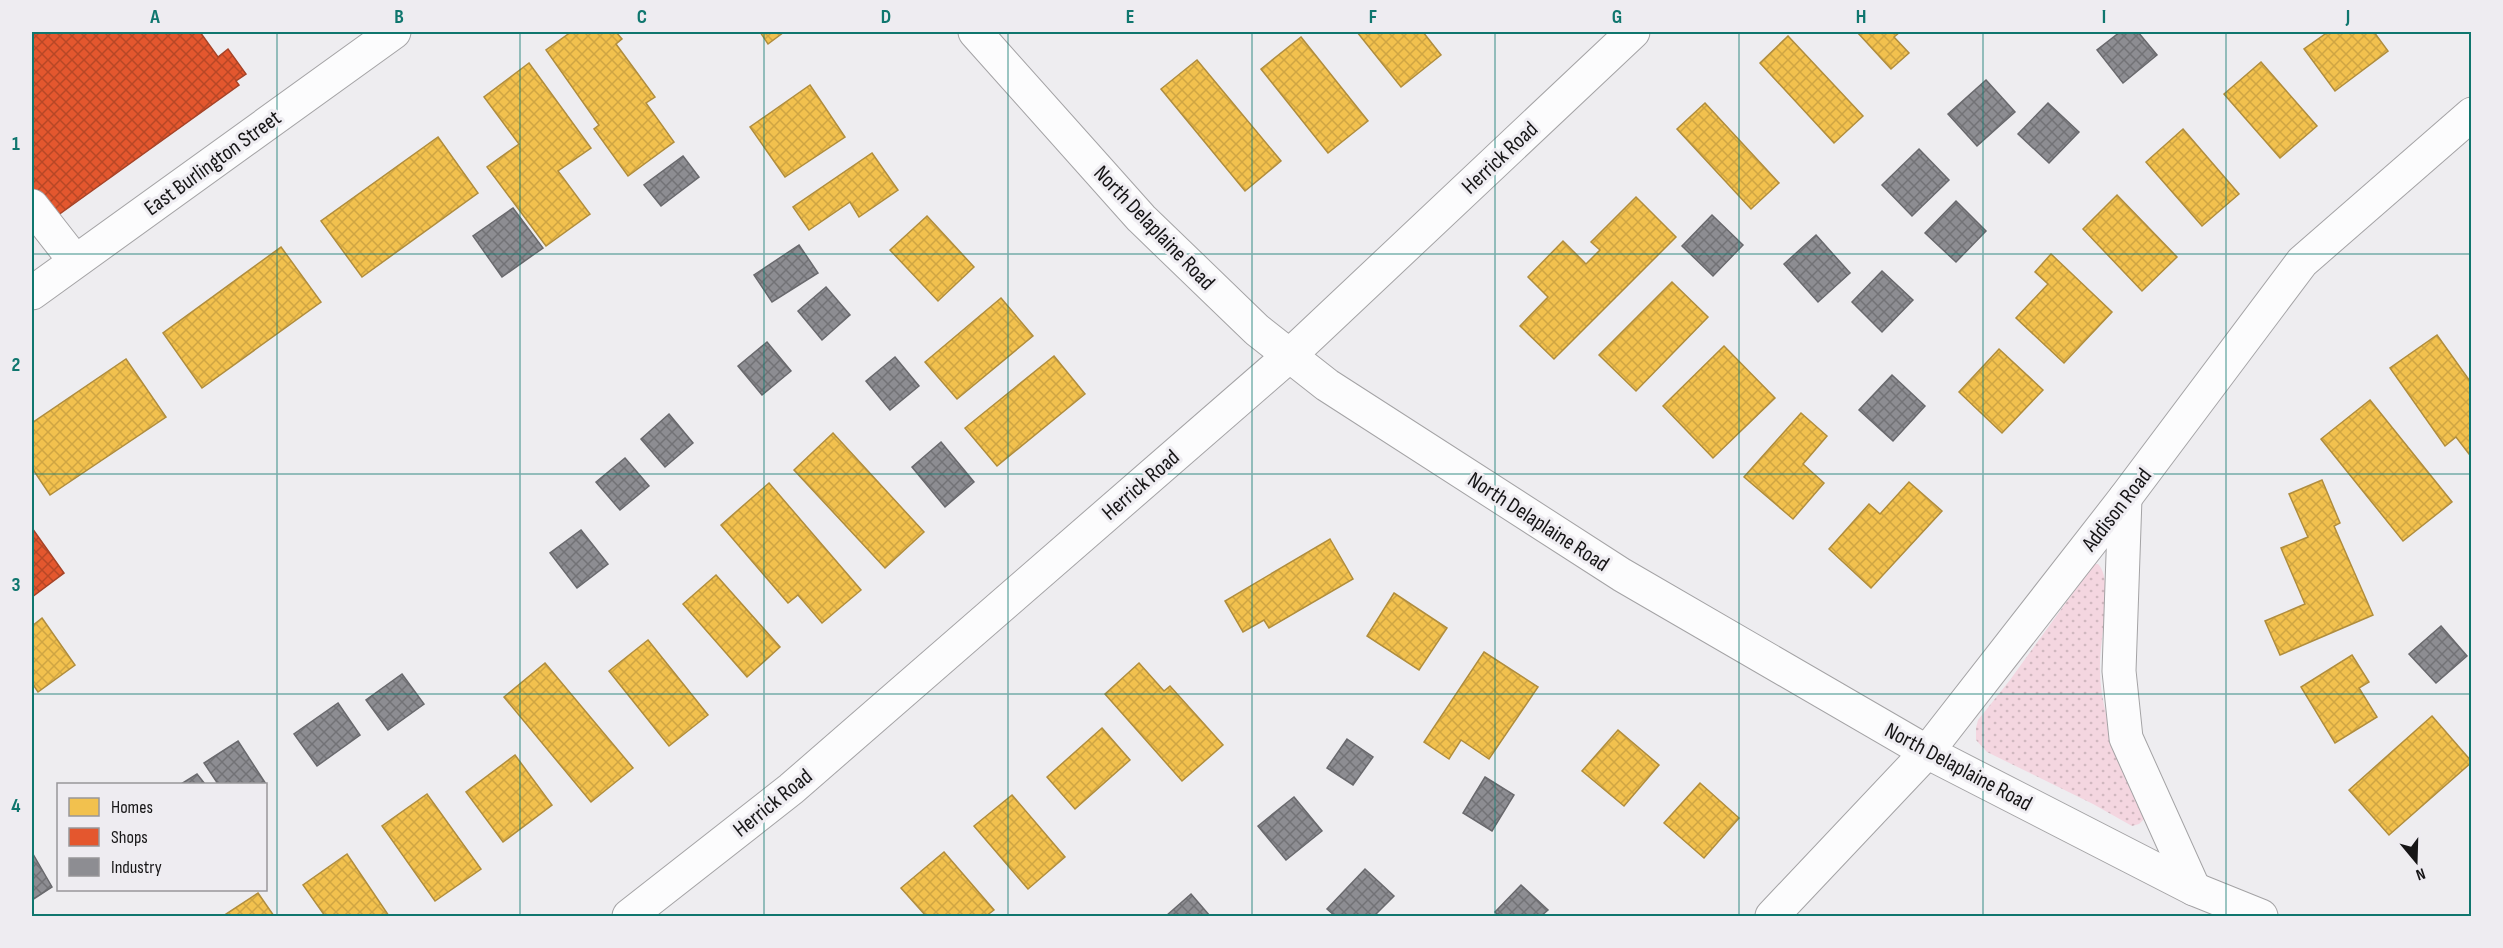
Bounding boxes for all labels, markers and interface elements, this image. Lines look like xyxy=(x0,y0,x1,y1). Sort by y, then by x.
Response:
text: A xyxy=(149,5,160,29)
text: B xyxy=(394,5,404,29)
text: C xyxy=(637,5,647,29)
text: D xyxy=(881,5,891,29)
text: E xyxy=(1126,5,1134,29)
text: F xyxy=(1369,5,1377,29)
text: G xyxy=(1612,5,1622,29)
text: H xyxy=(1856,5,1866,29)
text: I xyxy=(2102,5,2106,29)
text: J xyxy=(2345,5,2350,29)
street label: East Burlington Street xyxy=(139,104,287,222)
street label: Herrick Road xyxy=(1456,116,1544,200)
text: 1 xyxy=(12,132,20,156)
street label: North Delaplaine Road xyxy=(1088,160,1220,296)
text: 2 xyxy=(12,353,20,377)
street label: Herrick Road xyxy=(1097,444,1185,526)
street label: Addison Road xyxy=(2076,463,2158,558)
street label: North Delaplaine Road xyxy=(1462,467,1614,578)
text: 3 xyxy=(12,573,21,597)
street label: North Delaplaine Road xyxy=(1880,717,2037,817)
street label: Herrick Road xyxy=(728,763,818,843)
legend xyxy=(57,783,267,891)
text: 4 xyxy=(11,794,21,818)
text: Homes xyxy=(111,797,153,818)
text: Shops xyxy=(111,827,148,848)
north arrow xyxy=(2386,831,2446,891)
text: Industry xyxy=(111,857,162,878)
text: N xyxy=(2413,863,2428,884)

